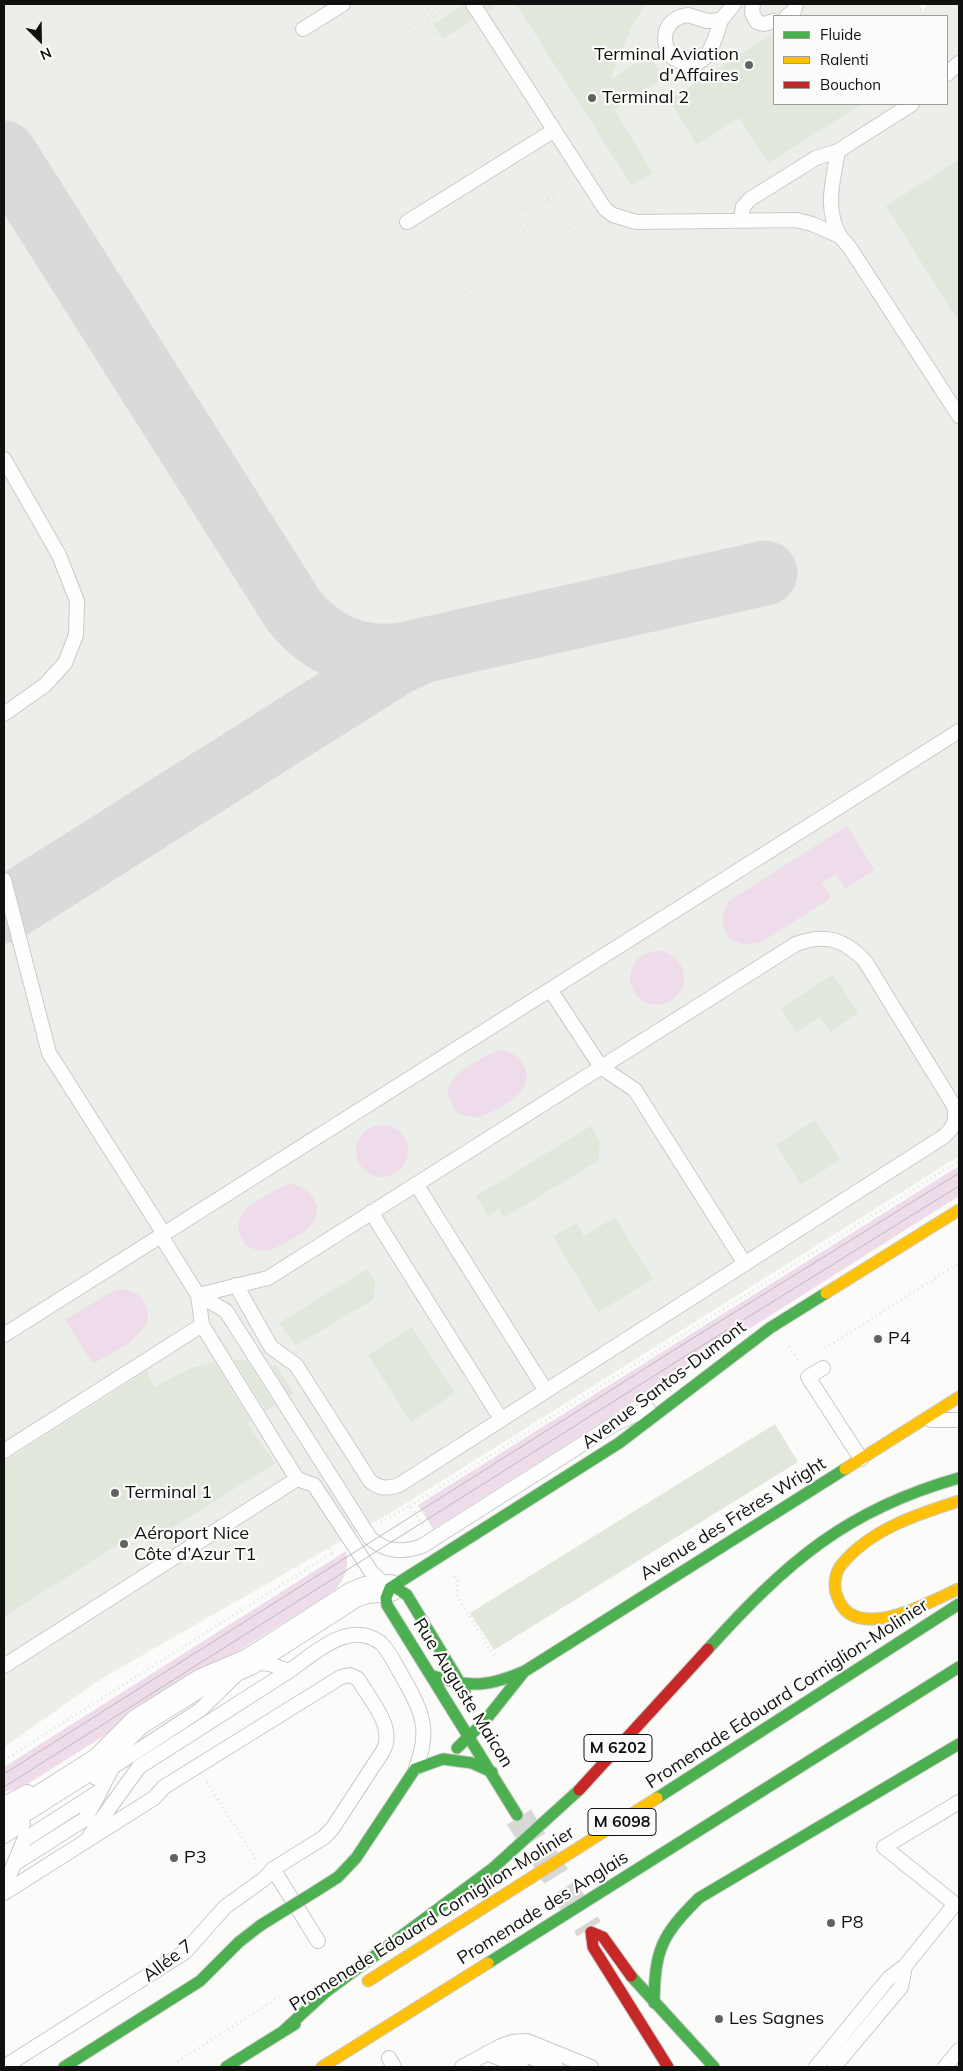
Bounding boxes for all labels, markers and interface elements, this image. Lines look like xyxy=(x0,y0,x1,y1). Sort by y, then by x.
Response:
north arrow xyxy=(15,15,65,65)
legend xyxy=(773,15,948,105)
text: Fluide xyxy=(820,25,861,44)
text: N xyxy=(37,43,54,64)
place label: Terminal Aviation d'Affaires xyxy=(594,44,739,86)
text: Ralenti xyxy=(820,50,869,69)
marker: Terminal Aviation d'Affaires xyxy=(743,59,755,71)
text: Bouchon xyxy=(820,75,881,94)
place label: Terminal 2 xyxy=(602,87,689,109)
marker: Terminal 2 xyxy=(586,92,598,104)
street label: Avenue Santos-Dumont xyxy=(578,1316,750,1454)
place label: P4 xyxy=(888,1328,911,1350)
marker: P4 xyxy=(872,1333,884,1345)
street label: Avenue des Frères Wright xyxy=(636,1453,830,1585)
place label: Terminal 1 xyxy=(125,1482,212,1504)
marker: Terminal 1 xyxy=(109,1487,121,1499)
place label: Aéroport Nice Côte d’Azur T1 xyxy=(134,1523,256,1566)
marker: Aéroport Nice Côte d’Azur T1 xyxy=(118,1538,130,1550)
street label: Promenade Edouard Corniglion-Molinier xyxy=(642,1595,932,1793)
street label: Rue Auguste Maicon xyxy=(408,1614,518,1772)
road number: M 6202 xyxy=(584,1735,652,1762)
road number: M 6098 xyxy=(588,1808,656,1835)
street label: Promenade Edouard Corniglion-Molinier xyxy=(286,1822,578,2016)
street label: Promenade des Anglais xyxy=(453,1846,633,1970)
place label: P3 xyxy=(184,1847,207,1869)
marker: P3 xyxy=(168,1852,180,1864)
place label: P8 xyxy=(841,1912,864,1934)
marker: P8 xyxy=(825,1917,837,1929)
street label: Allée 7 xyxy=(139,1935,197,1987)
place label: Les Sagnes xyxy=(729,2008,824,2030)
marker: Les Sagnes xyxy=(713,2013,725,2025)

